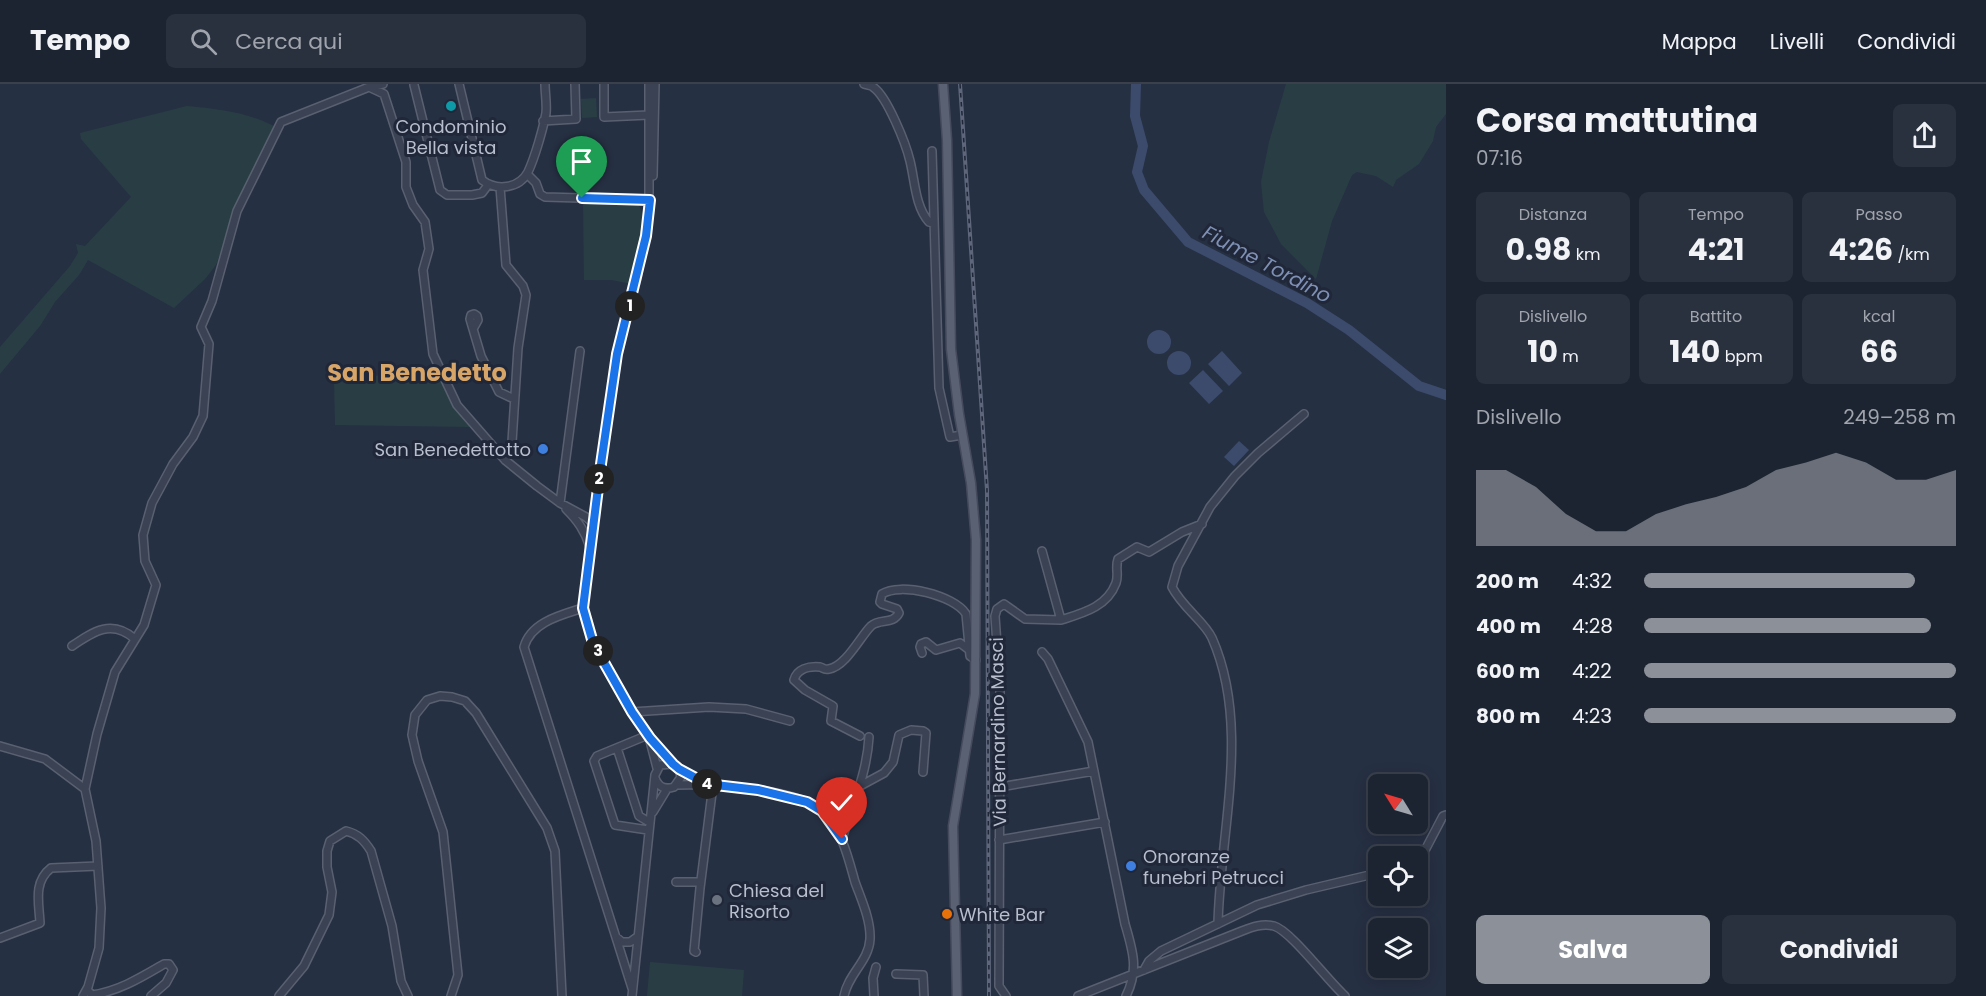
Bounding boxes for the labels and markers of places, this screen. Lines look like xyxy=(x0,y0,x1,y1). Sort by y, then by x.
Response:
marker: Condominio Bella vista xyxy=(444,99,458,113)
place label: Condominio Bella vista xyxy=(395,114,507,160)
pin xyxy=(556,136,607,198)
pin: 1 xyxy=(615,291,645,321)
place label: San Benedettotto xyxy=(374,437,531,462)
marker: San Benedettotto xyxy=(536,442,550,456)
pin: 2 xyxy=(584,464,614,494)
pin: 3 xyxy=(583,636,613,666)
pin: 4 xyxy=(692,769,722,799)
pin xyxy=(816,777,867,839)
place label: Onoranze funebri Petrucci xyxy=(1143,844,1284,890)
marker: Onoranze funebri Petrucci xyxy=(1124,859,1138,873)
place label: Chiesa del Risorto xyxy=(729,878,824,924)
marker: Chiesa del Risorto xyxy=(710,893,724,907)
place label: White Bar xyxy=(959,902,1045,927)
marker: White Bar xyxy=(940,907,954,921)

